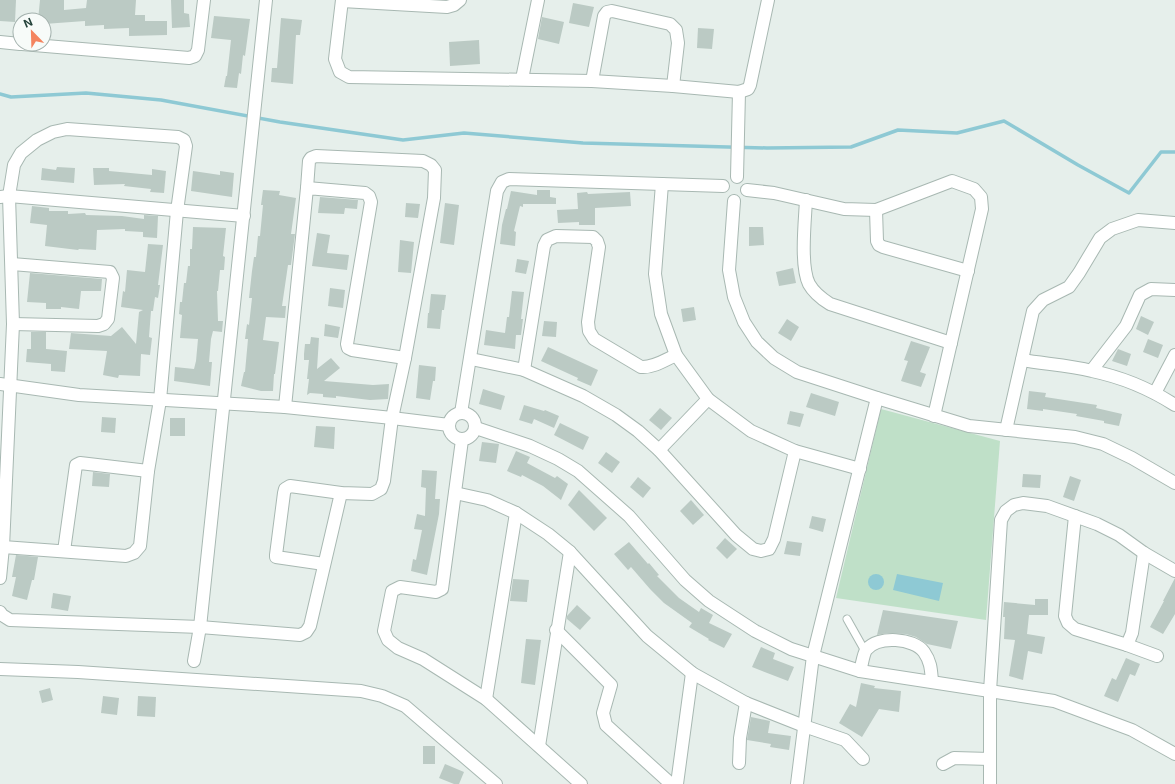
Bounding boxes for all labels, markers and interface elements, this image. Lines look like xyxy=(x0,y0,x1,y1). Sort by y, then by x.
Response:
north arrow xyxy=(12,12,52,52)
text: N xyxy=(21,15,35,31)

